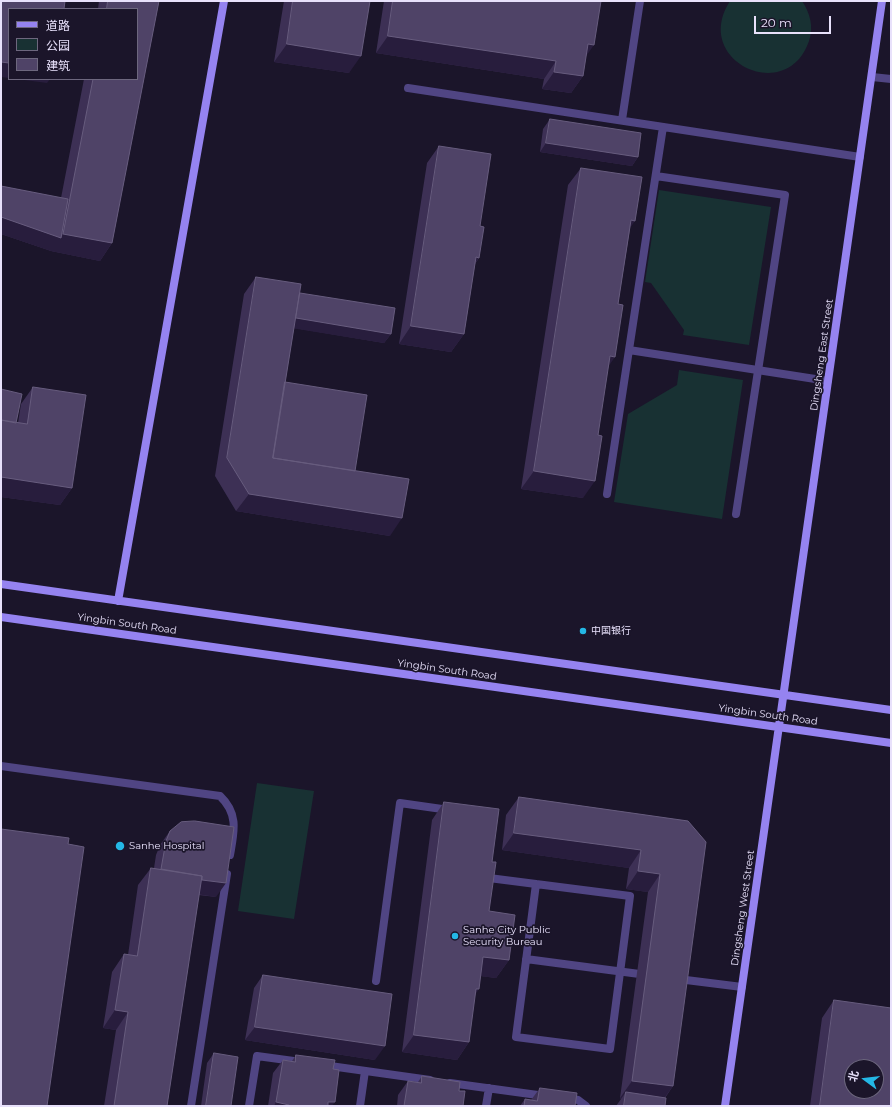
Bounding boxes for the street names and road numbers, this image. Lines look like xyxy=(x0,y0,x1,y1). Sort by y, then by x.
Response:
street label: Dingsheng East Street xyxy=(808,298,836,412)
street label: Yingbin South Road xyxy=(77,611,177,637)
street label: Yingbin South Road xyxy=(397,657,497,683)
street label: Yingbin South Road xyxy=(718,702,818,728)
street label: Dingsheng West Street xyxy=(729,849,757,967)

